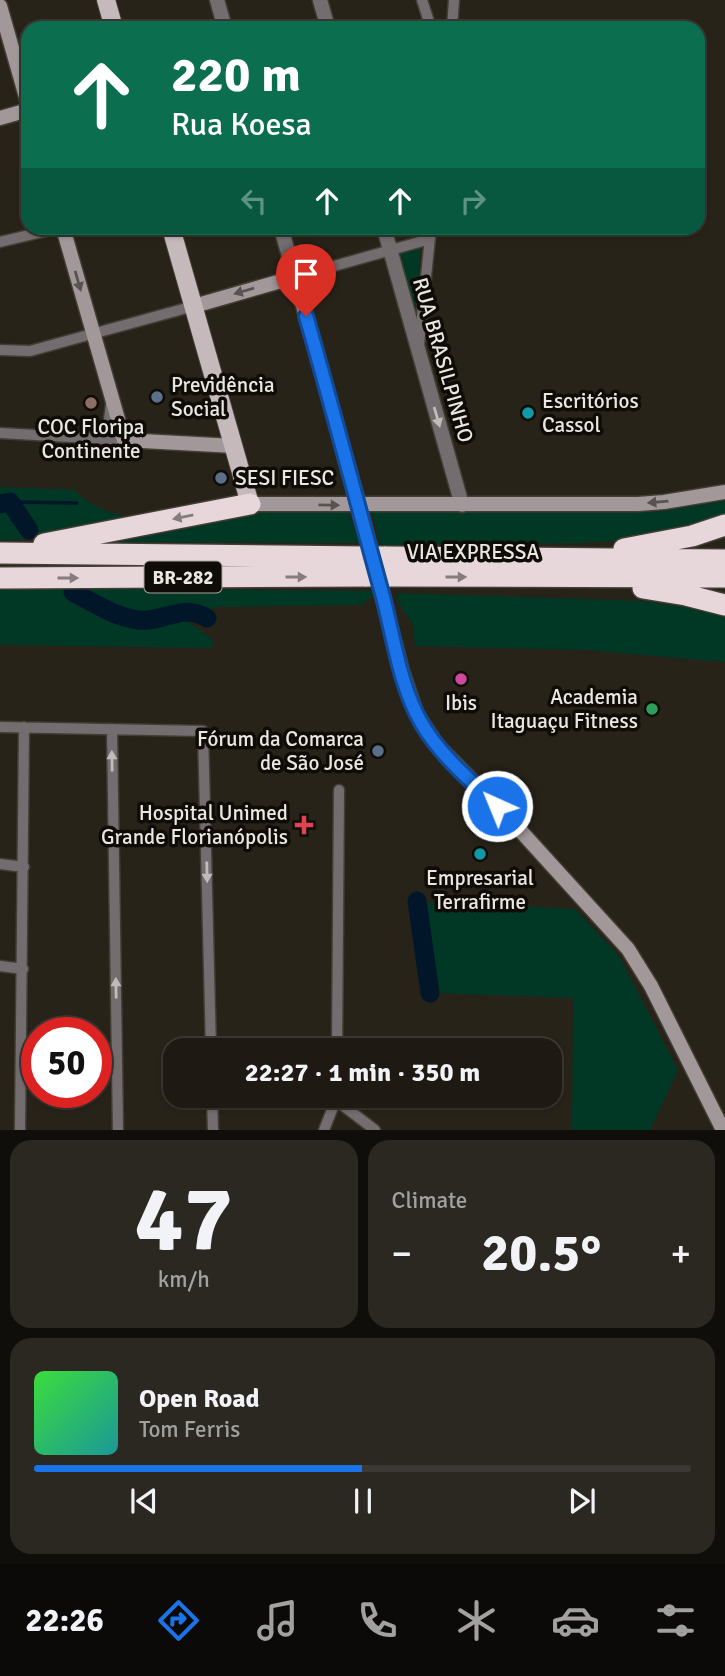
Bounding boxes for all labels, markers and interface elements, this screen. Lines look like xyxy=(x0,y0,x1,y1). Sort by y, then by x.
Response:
text: 220 m xyxy=(171,45,301,105)
icon: ahead xyxy=(56,49,147,140)
text: Rua Koesa xyxy=(171,105,312,144)
icon: left xyxy=(235,182,273,220)
icon: ahead xyxy=(308,182,346,220)
icon: ahead xyxy=(381,182,419,220)
icon: right xyxy=(454,182,492,220)
pin xyxy=(276,244,336,316)
icon: arrive xyxy=(287,255,325,293)
one-way arrow xyxy=(74,270,84,291)
street label: RUA BRASILPINHO xyxy=(407,274,479,446)
one-way arrow xyxy=(233,287,254,297)
place label: Previdência Social xyxy=(171,372,275,422)
place label: Escritórios Cassol xyxy=(542,388,639,438)
marker: Previdência Social xyxy=(149,389,165,405)
marker: COC Floripa Continente xyxy=(83,395,99,411)
marker: Escritórios Cassol xyxy=(520,405,536,421)
one-way arrow xyxy=(433,407,443,428)
place label: COC Floripa Continente xyxy=(37,414,145,464)
place label: SESI FIESC xyxy=(235,465,334,491)
marker: SESI FIESC xyxy=(213,470,229,486)
one-way arrow xyxy=(646,497,668,508)
one-way arrow xyxy=(318,499,340,510)
one-way arrow xyxy=(172,512,194,523)
street label: VIA EXPRESSA xyxy=(407,539,539,565)
road number: BR-282 xyxy=(144,562,222,592)
one-way arrow xyxy=(285,571,307,583)
one-way arrow xyxy=(445,571,467,583)
one-way arrow xyxy=(57,572,79,584)
marker: Ibis xyxy=(453,671,469,687)
place label: Academia Itaguaçu Fitness xyxy=(491,684,638,734)
place label: Ibis xyxy=(445,690,477,716)
marker: Academia Itaguaçu Fitness xyxy=(644,701,660,717)
place label: Fórum da Comarca de São José xyxy=(197,726,364,776)
marker: Fórum da Comarca de São José xyxy=(370,743,386,759)
one-way arrow xyxy=(106,750,118,772)
position arrow xyxy=(460,769,534,843)
place label: Hospital Unimed Grande Florianópolis xyxy=(101,800,288,850)
marker: Hospital Unimed Grande Florianópolis xyxy=(294,815,314,835)
marker: Empresarial Terrafirme xyxy=(472,846,488,862)
one-way arrow xyxy=(201,861,212,883)
place label: Empresarial Terrafirme xyxy=(426,865,534,915)
one-way arrow xyxy=(110,977,121,999)
speed limit sign: 50 xyxy=(21,1017,112,1108)
text: 22:27 · 1 min · 350 m xyxy=(245,1057,480,1089)
text: 47 xyxy=(135,1163,233,1276)
text: Climate xyxy=(392,1186,467,1215)
text: 20.5° xyxy=(481,1221,601,1285)
text: − xyxy=(392,1230,412,1277)
text: + xyxy=(670,1230,691,1277)
text: km/h xyxy=(158,1265,210,1294)
text: Open Road xyxy=(139,1383,260,1415)
text: Tom Ferris xyxy=(139,1415,240,1444)
icon: previous xyxy=(125,1482,163,1520)
icon: pause xyxy=(344,1482,382,1520)
icon: next xyxy=(563,1482,601,1520)
icon: directions xyxy=(154,1596,203,1645)
icon: music xyxy=(253,1596,302,1645)
icon: phone xyxy=(353,1596,402,1645)
icon: climate xyxy=(452,1596,501,1645)
icon: car xyxy=(551,1596,600,1645)
icon: filters xyxy=(651,1596,700,1645)
text: 22:26 xyxy=(25,1601,104,1640)

